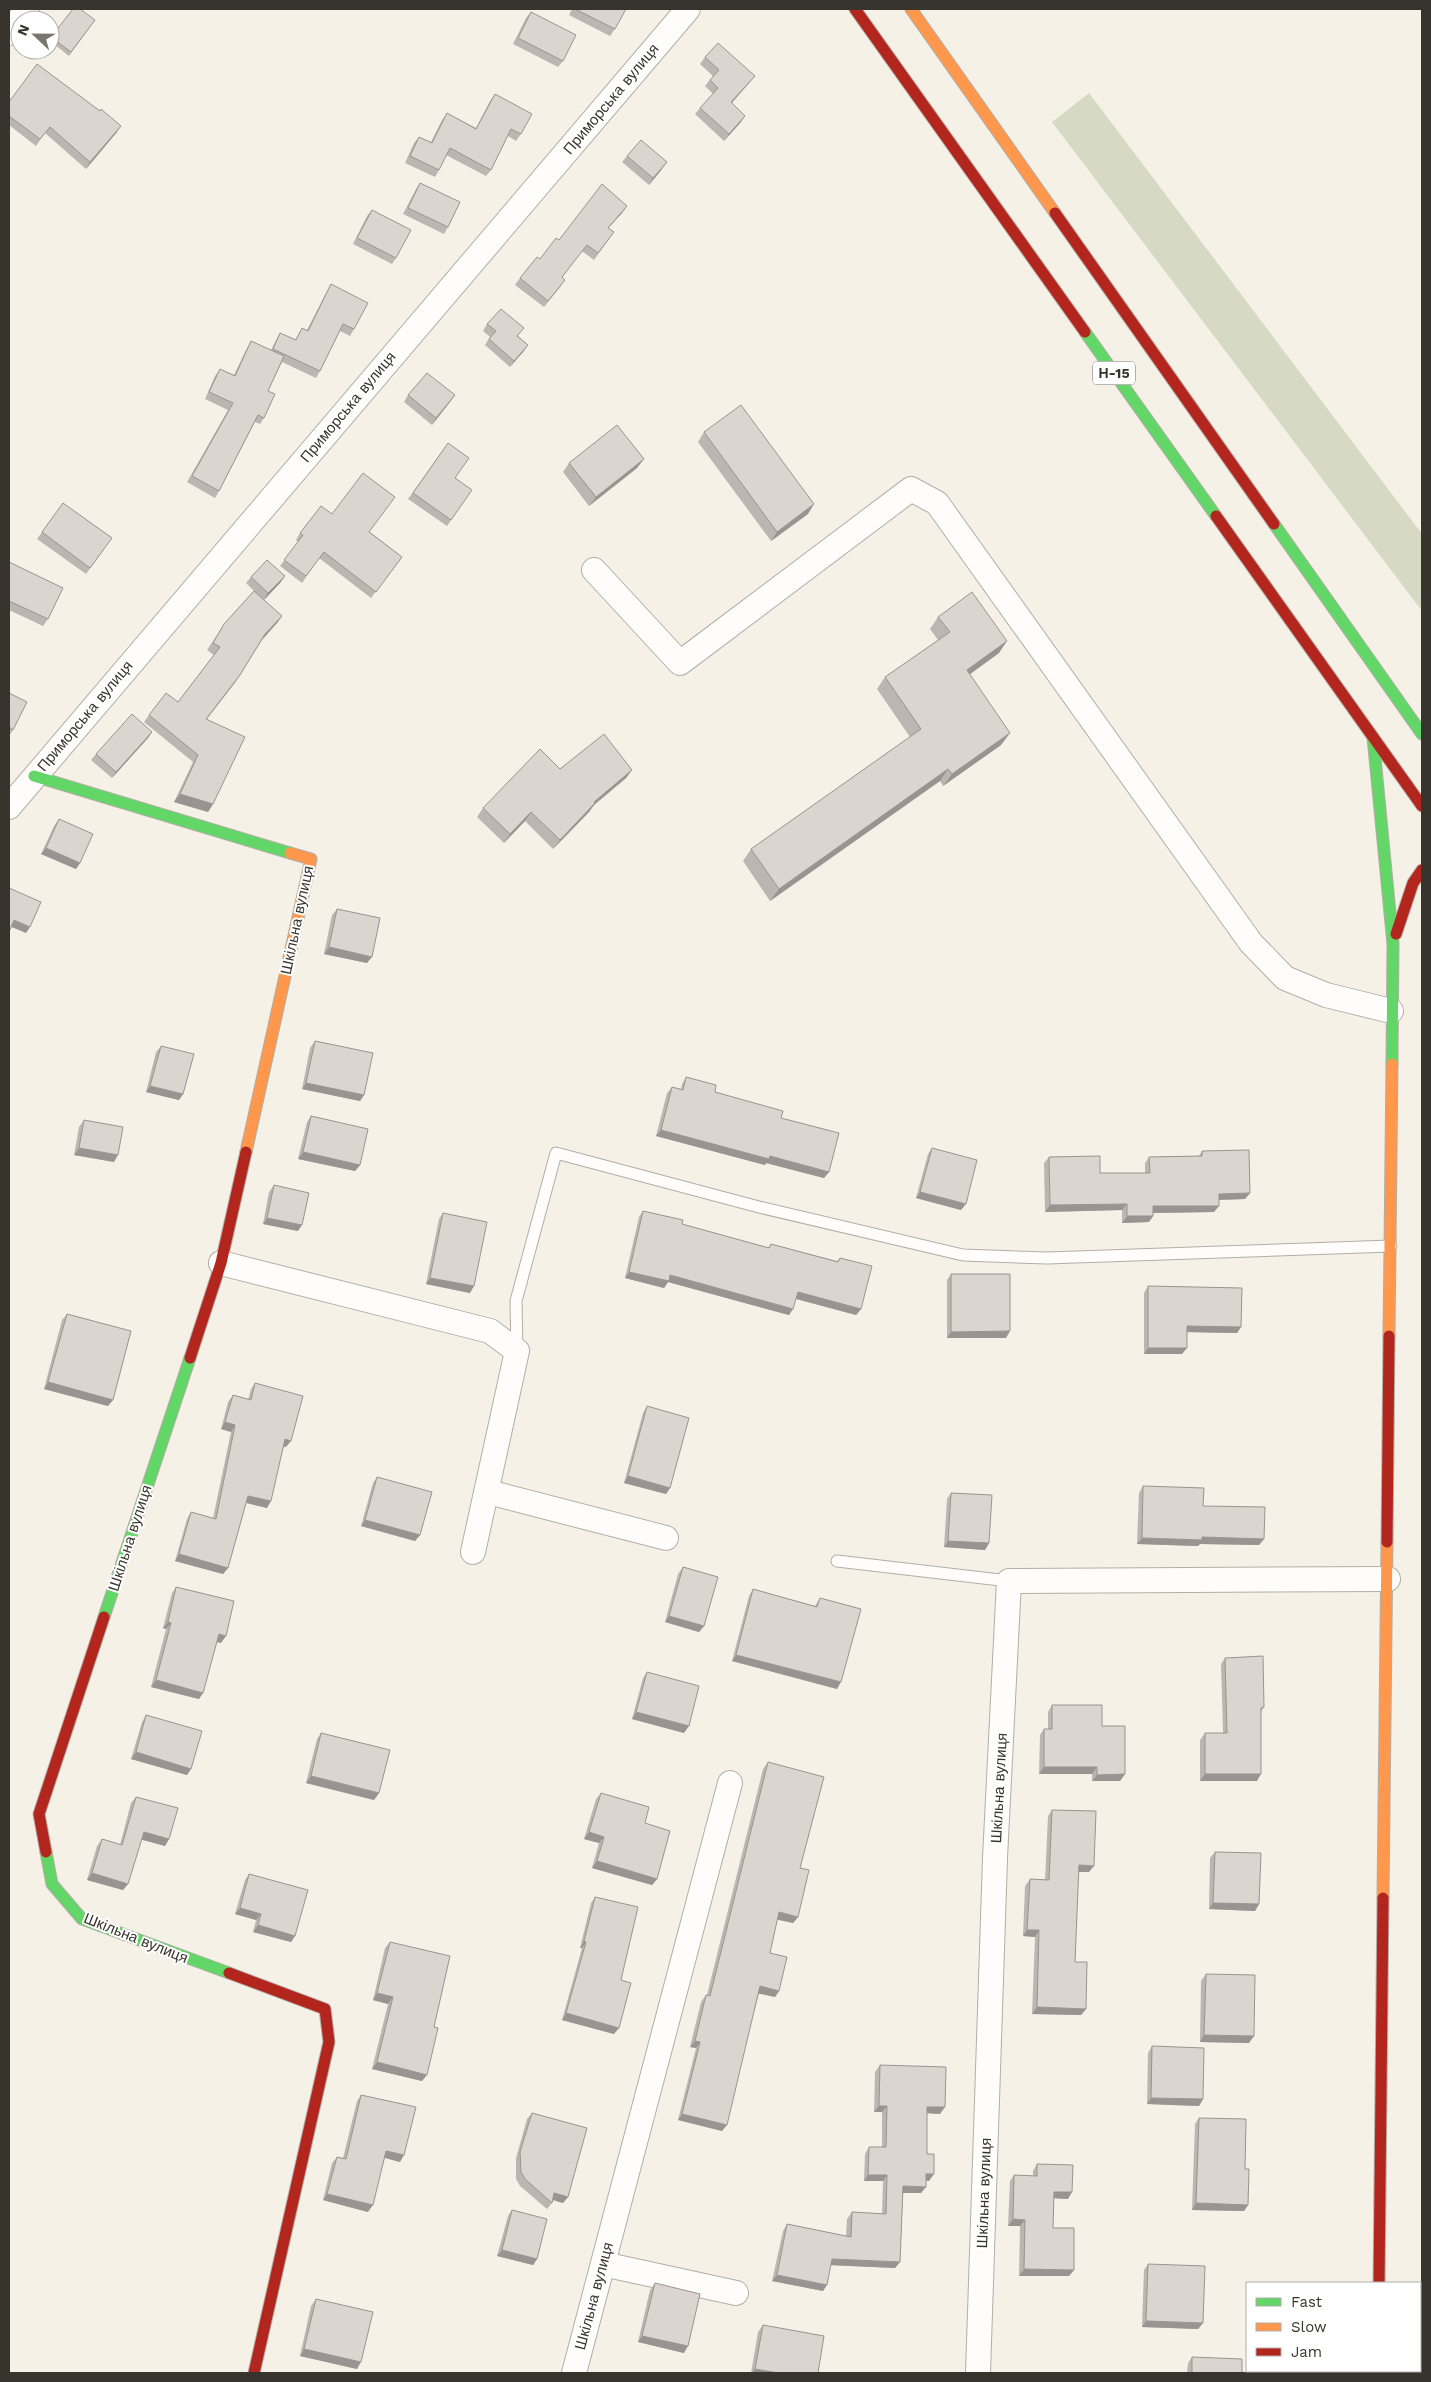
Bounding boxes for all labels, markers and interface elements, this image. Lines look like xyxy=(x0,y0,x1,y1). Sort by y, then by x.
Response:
north arrow xyxy=(10,10,60,60)
text: N xyxy=(14,22,32,38)
street label: Приморська вулиця xyxy=(559,40,663,158)
street label: Приморська вулиця xyxy=(296,348,400,466)
road number: Н-15 xyxy=(1093,362,1135,384)
street label: Приморська вулиця xyxy=(33,657,137,775)
street label: Шкільна вулиця xyxy=(277,864,317,976)
street label: Шкільна вулиця xyxy=(104,1483,156,1593)
street label: Шкільна вулиця xyxy=(987,1732,1011,1844)
street label: Шкільна вулиця xyxy=(81,1909,191,1967)
street label: Шкільна вулиця xyxy=(973,2137,995,2249)
street label: Шкільна вулиця xyxy=(571,2240,617,2352)
legend xyxy=(1246,2282,1421,2372)
text: Fast xyxy=(1291,2293,1323,2311)
text: Slow xyxy=(1291,2318,1327,2336)
text: Jam xyxy=(1291,2343,1322,2361)

